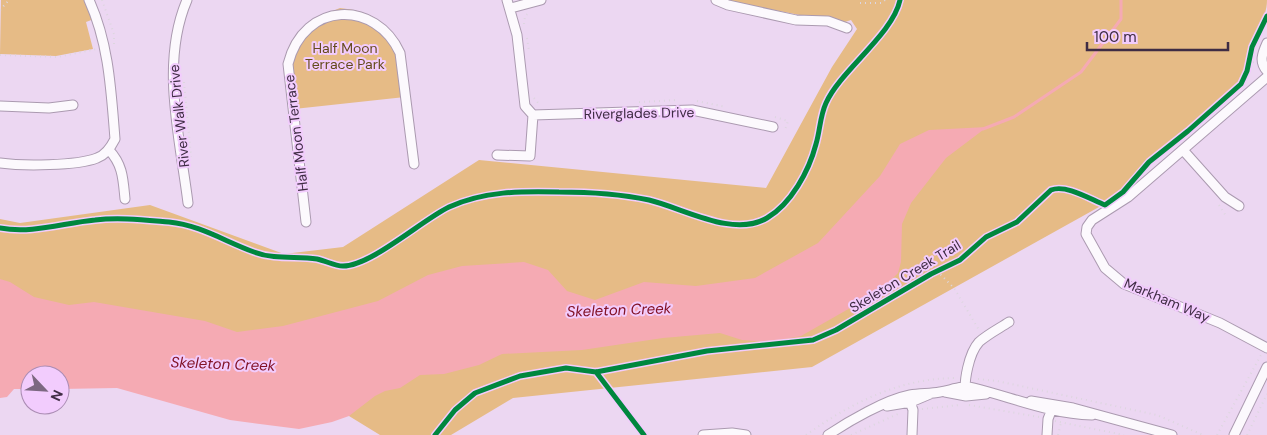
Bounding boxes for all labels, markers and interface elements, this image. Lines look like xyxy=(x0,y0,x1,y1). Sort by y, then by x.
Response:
scale bar xyxy=(1087,20,1228,52)
text: 100 m xyxy=(1094,27,1137,47)
park label: Half Moon Terrace Park xyxy=(305,39,385,73)
street label: River Walk Drive xyxy=(165,64,193,168)
street label: Half Moon Terrace xyxy=(280,74,312,192)
street label: Riverglades Drive xyxy=(583,103,695,123)
street label: Skeleton Creek Trail xyxy=(846,236,964,316)
street label: Markham Way xyxy=(1121,274,1213,326)
water label: Skeleton Creek xyxy=(566,298,672,322)
water label: Skeleton Creek xyxy=(170,352,276,376)
north arrow xyxy=(20,365,70,415)
text: N xyxy=(46,387,67,404)

